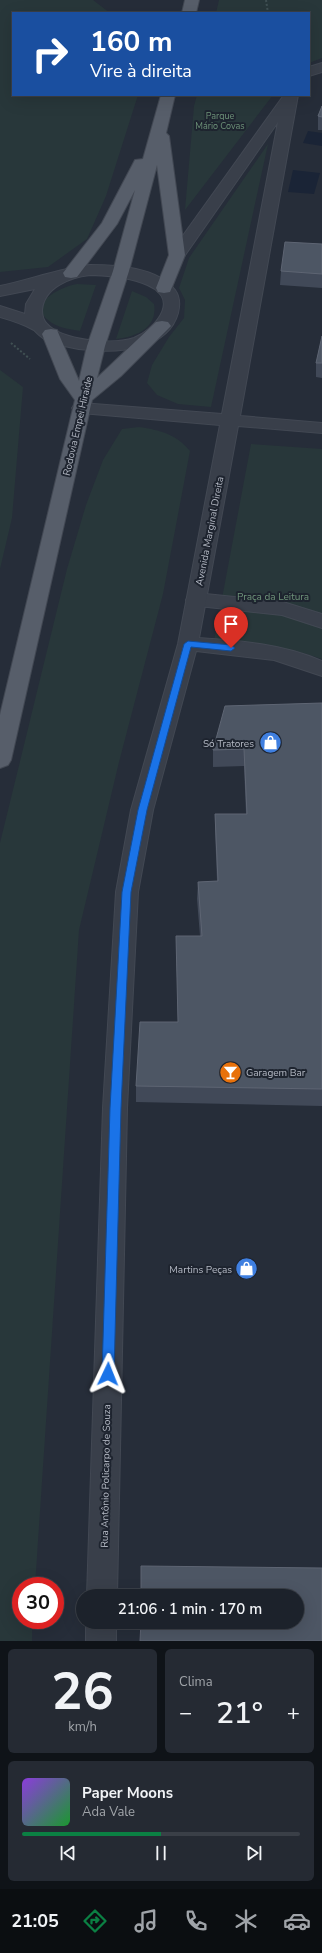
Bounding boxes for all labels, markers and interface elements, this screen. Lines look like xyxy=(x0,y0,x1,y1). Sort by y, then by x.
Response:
text: 160 m xyxy=(90,23,173,61)
icon: right xyxy=(24,28,76,80)
text: Vire à direita xyxy=(90,59,192,83)
park label: Parque Mário Covas xyxy=(195,110,245,132)
street label: Rodovia Empei Hiraide xyxy=(60,375,96,477)
street label: Avenida Marginal Direita xyxy=(193,475,227,587)
park label: Praça da Leitura xyxy=(237,590,309,604)
pin xyxy=(214,607,248,648)
icon: arrive xyxy=(220,613,242,635)
shop icon: Só Tratores xyxy=(257,730,283,756)
place label: Só Tratores xyxy=(203,737,254,751)
bar icon: Garagem Bar xyxy=(217,1059,243,1085)
place label: Garagem Bar xyxy=(246,1066,306,1080)
shop icon: Martins Peças xyxy=(234,1256,260,1282)
place label: Martins Peças xyxy=(169,1263,232,1277)
position arrow xyxy=(87,1353,129,1395)
street label: Rua Antônio Policarpo de Souza xyxy=(98,1404,114,1548)
speed limit sign: 30 xyxy=(12,1577,64,1629)
text: 21:06 · 1 min · 170 m xyxy=(118,1599,262,1619)
text: 26 xyxy=(51,1656,114,1727)
text: Clima xyxy=(179,1673,213,1691)
text: 21° xyxy=(216,1693,263,1734)
text: − xyxy=(179,1698,192,1728)
text: + xyxy=(287,1698,300,1728)
text: km/h xyxy=(68,1718,97,1736)
text: Paper Moons xyxy=(82,1783,173,1803)
text: Ada Vale xyxy=(82,1803,135,1821)
icon: previous xyxy=(57,1842,79,1864)
icon: pause xyxy=(150,1842,172,1864)
icon: next xyxy=(243,1842,265,1864)
icon: directions xyxy=(81,1907,109,1935)
icon: music xyxy=(132,1907,160,1935)
icon: phone xyxy=(182,1907,210,1935)
icon: climate xyxy=(232,1907,260,1935)
icon: car xyxy=(283,1907,311,1935)
text: 21:05 xyxy=(11,1909,59,1933)

